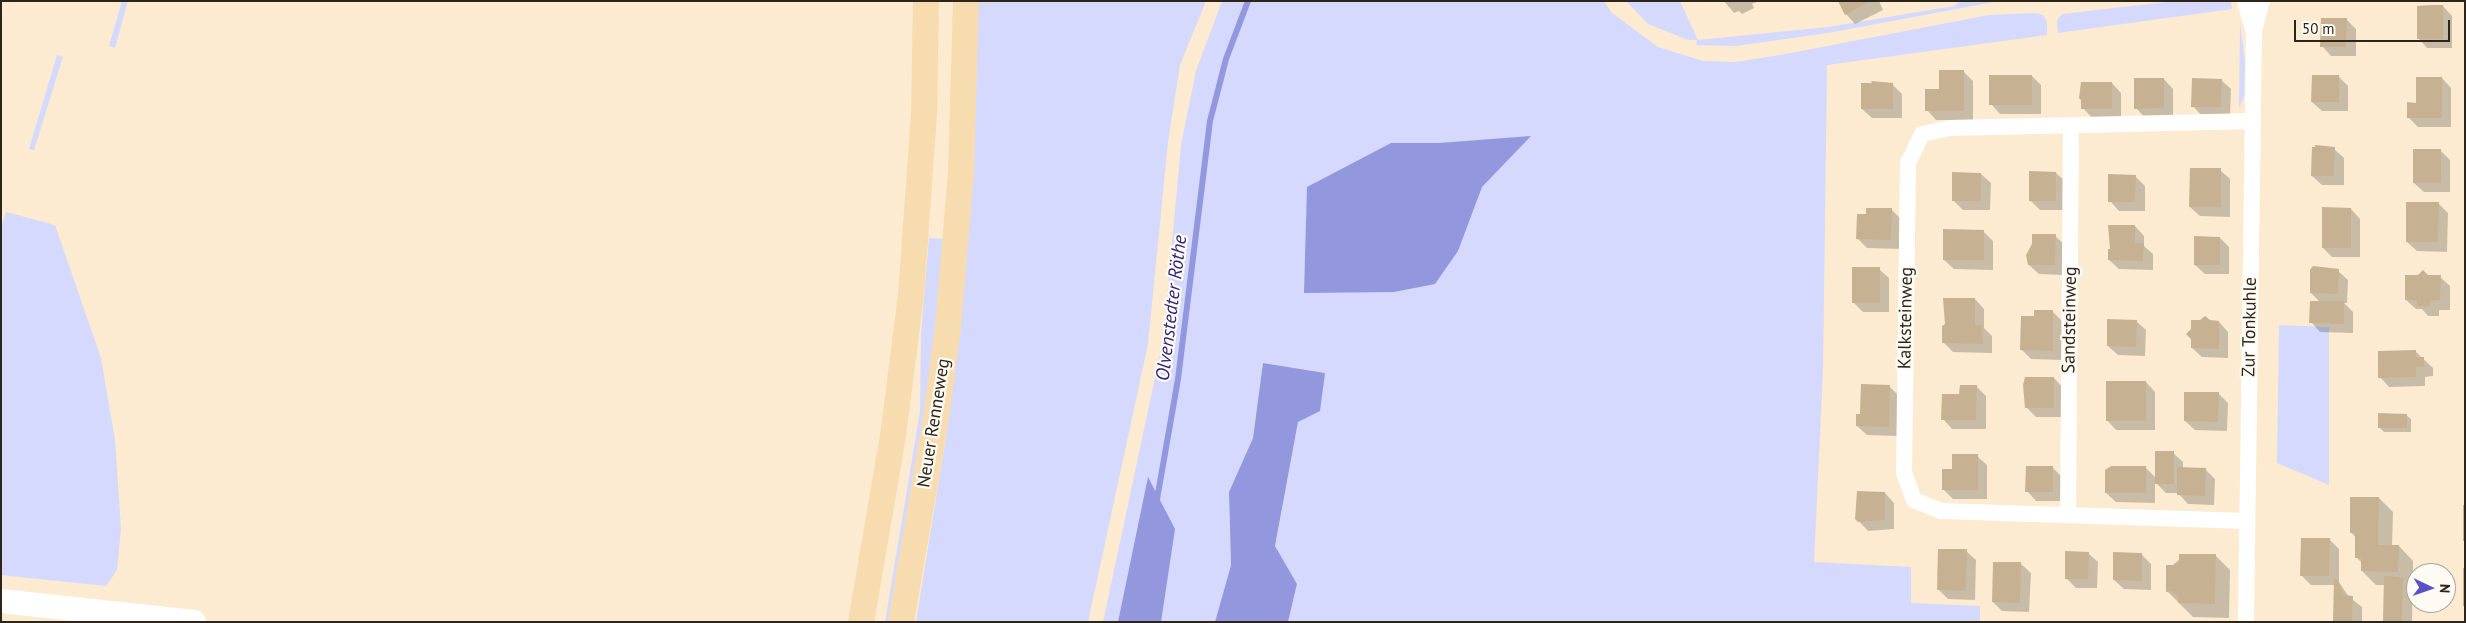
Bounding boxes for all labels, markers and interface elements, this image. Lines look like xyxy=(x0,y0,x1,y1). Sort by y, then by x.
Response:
scale bar xyxy=(2296,10,2452,42)
text: 50 m xyxy=(2302,19,2335,38)
water label: Olvenstedter Röthe xyxy=(1152,234,1192,382)
street label: Sandsteinweg xyxy=(2058,266,2082,374)
street label: Kalksteinweg xyxy=(1894,267,1918,369)
street label: Zur Tonkuhle xyxy=(2238,277,2262,377)
street label: Neuer Renneweg xyxy=(913,357,955,489)
north arrow xyxy=(2406,563,2456,613)
text: N xyxy=(2436,584,2454,594)

